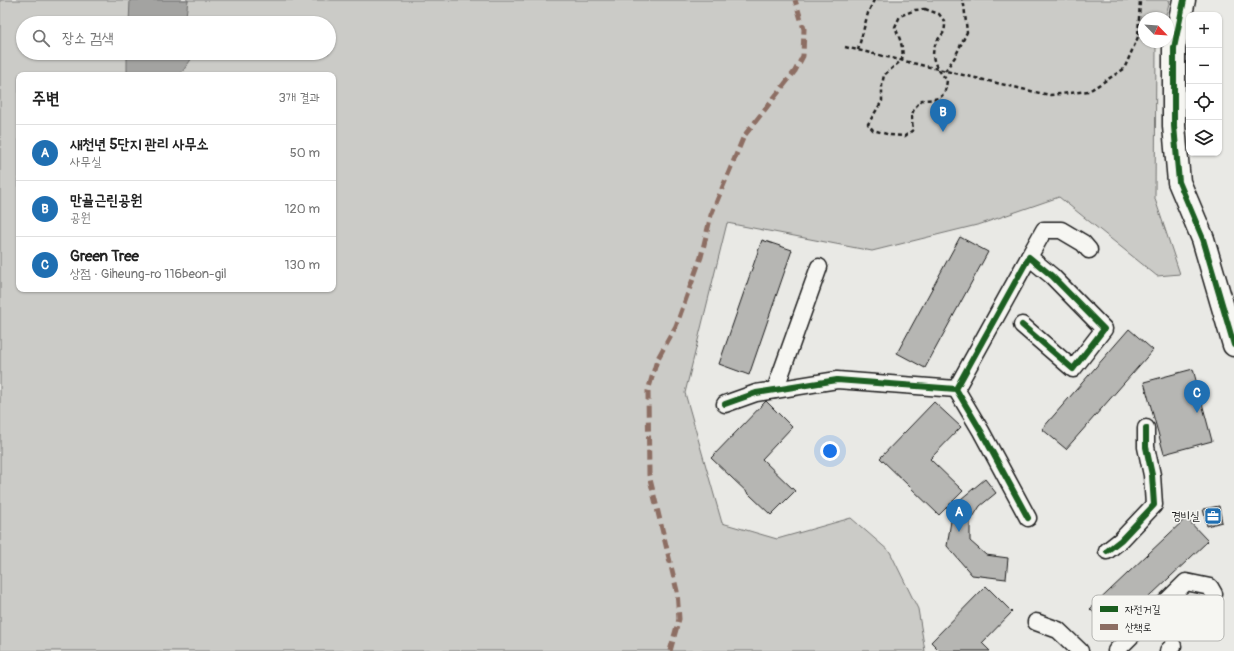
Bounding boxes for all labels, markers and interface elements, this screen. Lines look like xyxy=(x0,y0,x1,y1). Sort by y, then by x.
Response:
north arrow xyxy=(1138,12,1174,48)
map controls xyxy=(1186,12,1222,156)
button: + xyxy=(1186,12,1222,48)
search box xyxy=(16,16,336,60)
icon: search xyxy=(30,27,52,49)
text: 장소 검색 xyxy=(62,29,114,48)
button: − xyxy=(1186,48,1222,84)
button: locate xyxy=(1186,84,1222,120)
text: 주변 xyxy=(32,88,59,109)
text: 3개 결과 xyxy=(279,90,320,106)
pin: B xyxy=(930,99,956,132)
button: layers xyxy=(1186,120,1222,156)
text: 새천년 5단지 관리 사무소 xyxy=(70,135,209,154)
text: A xyxy=(41,145,49,161)
text: 50 m xyxy=(290,145,320,161)
text: 사무실 xyxy=(70,154,101,170)
text: 만골근린공원 xyxy=(70,191,142,210)
text: B xyxy=(41,201,49,217)
text: 120 m xyxy=(284,201,320,217)
text: 공원 xyxy=(70,210,91,226)
text: Green Tree xyxy=(70,247,139,266)
text: C xyxy=(41,257,49,273)
text: 130 m xyxy=(284,257,320,273)
text: 상점 · Giheung-ro 116beon-gil xyxy=(70,266,227,282)
pin: C xyxy=(1184,380,1210,413)
your location xyxy=(820,441,840,461)
pin: A xyxy=(946,499,972,532)
office icon: 경비실 xyxy=(1203,506,1223,526)
place label: 경비실 xyxy=(1171,509,1200,524)
legend xyxy=(1092,595,1224,641)
text: 자전거길 xyxy=(1125,603,1161,616)
text: 산책로 xyxy=(1125,621,1152,634)

